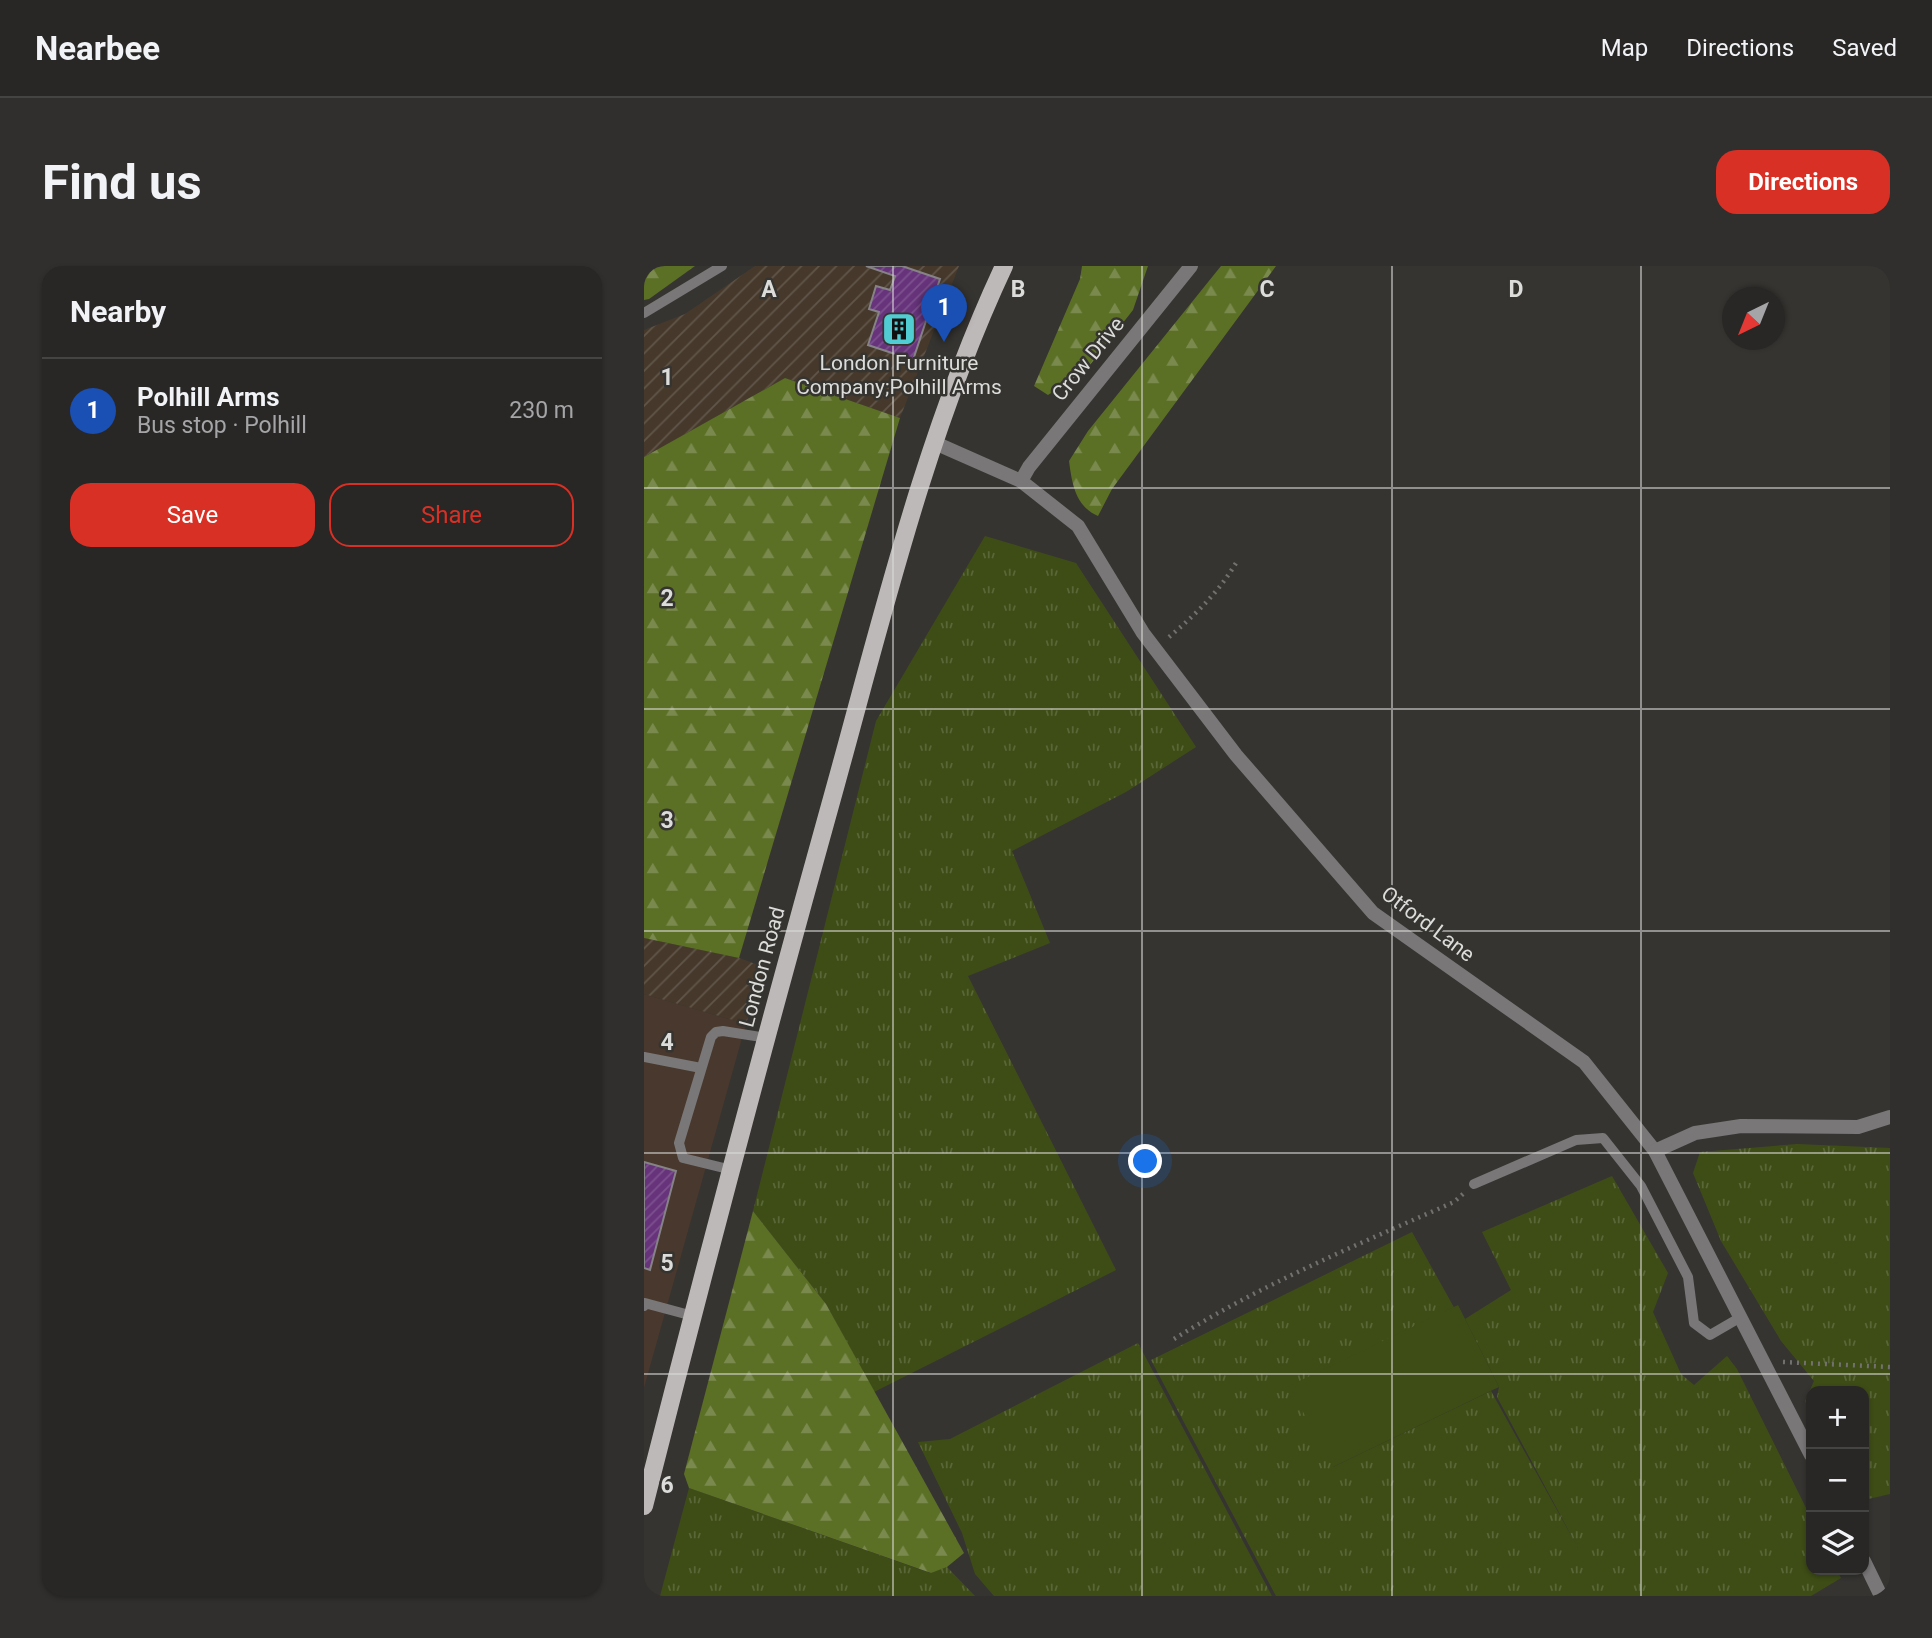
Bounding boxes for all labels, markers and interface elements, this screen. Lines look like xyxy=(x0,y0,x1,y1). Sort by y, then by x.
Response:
text: Nearbee xyxy=(35,29,160,68)
text: Map xyxy=(1601,34,1648,62)
text: Directions xyxy=(1686,34,1794,62)
text: Saved xyxy=(1832,34,1897,62)
button: Directions xyxy=(1716,150,1890,214)
text: Find us xyxy=(42,154,202,211)
text: A xyxy=(761,276,777,303)
text: B xyxy=(1011,276,1025,303)
text: C xyxy=(1259,276,1275,303)
text: D xyxy=(1509,276,1523,303)
pin: 1 xyxy=(921,284,967,342)
north arrow xyxy=(1722,287,1785,350)
text: Nearby xyxy=(70,294,166,329)
building icon: London Furniture Company;Polhill Arms xyxy=(880,310,918,348)
street label: Crow Drive xyxy=(1047,312,1129,406)
place label: London Furniture Company;Polhill Arms xyxy=(796,351,1002,399)
text: 1 xyxy=(660,364,674,391)
text: Polhill Arms xyxy=(137,382,280,412)
text: 1 xyxy=(86,397,100,424)
text: 230 m xyxy=(509,397,574,424)
text: Bus stop · Polhill xyxy=(137,412,307,439)
button: Save xyxy=(70,483,315,547)
button: Share xyxy=(329,483,574,547)
text: 2 xyxy=(660,585,674,612)
text: 3 xyxy=(660,807,674,834)
street label: Otford Lane xyxy=(1377,881,1479,967)
street label: London Road xyxy=(734,904,790,1030)
text: 4 xyxy=(660,1029,674,1056)
your location xyxy=(1128,1144,1162,1178)
text: 5 xyxy=(660,1250,674,1277)
map controls xyxy=(1806,1386,1869,1575)
button: + xyxy=(1806,1386,1869,1449)
button: − xyxy=(1806,1449,1869,1512)
text: 6 xyxy=(660,1472,674,1499)
button: layers xyxy=(1806,1512,1869,1575)

